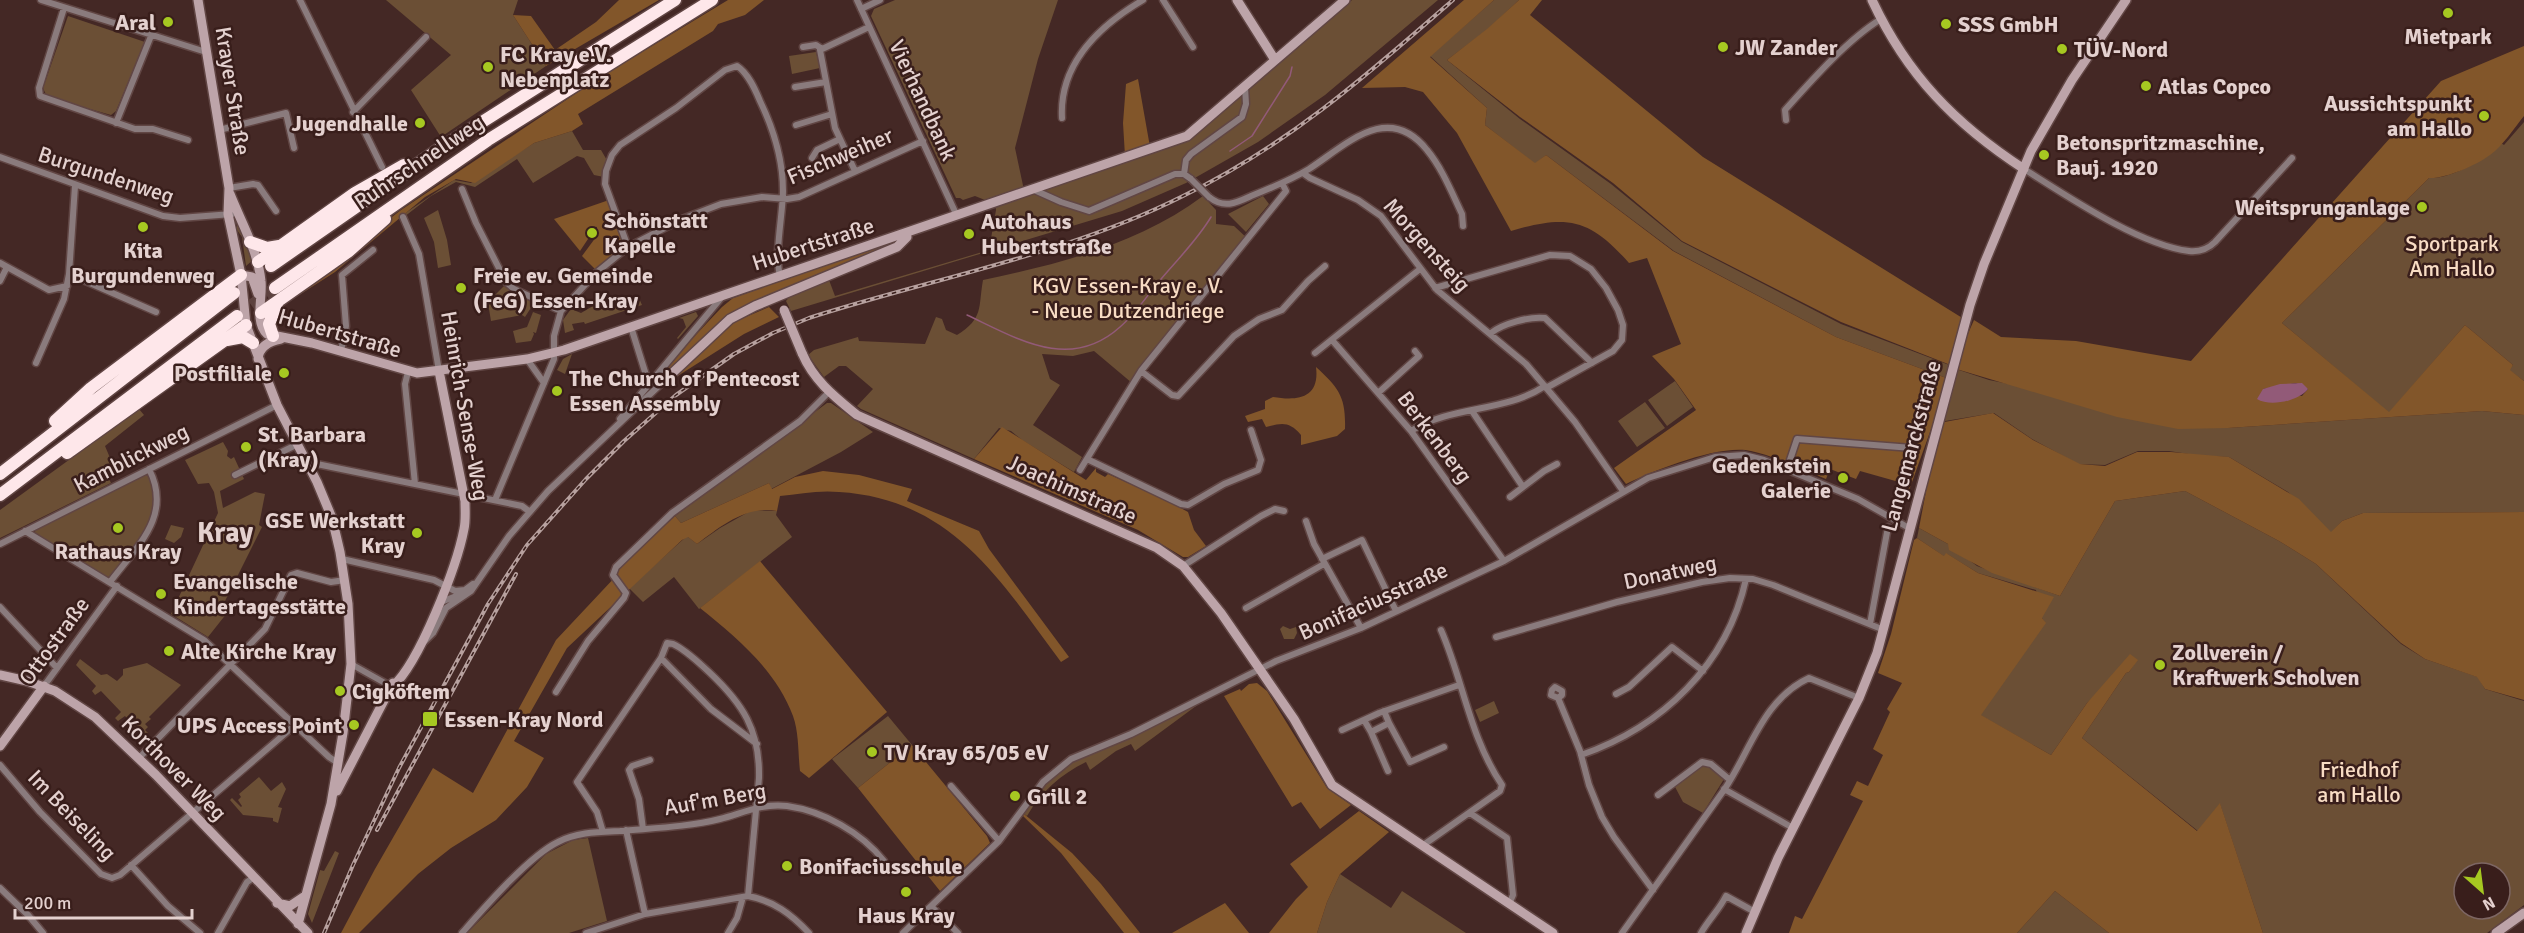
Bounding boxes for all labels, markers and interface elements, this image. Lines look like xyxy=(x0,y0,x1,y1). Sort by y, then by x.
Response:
marker: Mietpark xyxy=(2441,6,2455,20)
place label: Aral xyxy=(115,9,156,36)
place label: SSS GmbH xyxy=(1958,11,2059,38)
marker: Aral xyxy=(161,15,175,29)
marker: SSS GmbH xyxy=(1939,17,1953,31)
place label: Mietpark xyxy=(2404,23,2492,50)
street label: Krayer Straße xyxy=(210,25,256,157)
place label: JW Zander xyxy=(1735,34,1838,61)
street label: Vierhandbank xyxy=(883,35,963,165)
place label: TÜV-Nord xyxy=(2074,36,2168,63)
marker: JW Zander xyxy=(1716,40,1730,54)
place label: FC Kray e.V. Nebenplatz xyxy=(500,41,612,93)
marker: TÜV-Nord xyxy=(2055,42,2069,56)
marker: FC Kray e.V. Nebenplatz xyxy=(481,60,495,74)
place label: Atlas Copco xyxy=(2158,73,2271,100)
marker: Atlas Copco xyxy=(2139,79,2153,93)
place label: Aussichtspunkt am Hallo xyxy=(2324,90,2472,142)
street label: Ruhrschnellweg xyxy=(349,109,489,215)
marker: Aussichtspunkt am Hallo xyxy=(2477,109,2491,123)
place label: Jugendhalle xyxy=(291,110,408,137)
marker: Jugendhalle xyxy=(413,116,427,130)
street label: Fischweiher xyxy=(783,122,897,190)
place label: Betonspritzmaschine, Bauj. 1920 xyxy=(2056,129,2265,181)
street label: Burgundenweg xyxy=(35,140,177,210)
marker: Betonspritzmaschine, Bauj. 1920 xyxy=(2037,148,2051,162)
street label: Morgensteig xyxy=(1378,192,1476,298)
place label: Weitsprunganlage xyxy=(2235,194,2410,221)
marker: Weitsprunganlage xyxy=(2415,200,2429,214)
place label: Schönstatt Kapelle xyxy=(604,207,708,259)
place label: Autohaus Hubertstraße xyxy=(981,208,1112,260)
street label: Hubertstraße xyxy=(748,212,878,276)
marker: Kita Burgundenweg xyxy=(136,220,150,234)
marker: Schönstatt Kapelle xyxy=(585,226,599,240)
marker: Autohaus Hubertstraße xyxy=(962,227,976,241)
park label: Sportpark Am Hallo xyxy=(2405,230,2499,282)
place label: Kita Burgundenweg xyxy=(71,237,215,289)
place label: Freie ev. Gemeinde (FeG) Essen-Kray xyxy=(473,262,653,314)
park label: KGV Essen-Kray e. V. - Neue Dutzendriege xyxy=(1032,272,1224,324)
marker: Freie ev. Gemeinde (FeG) Essen-Kray xyxy=(454,281,468,295)
street label: Hubertstraße xyxy=(275,303,405,363)
street label: Heinrich-Sense-Weg xyxy=(435,309,495,503)
street label: Langemarckstraße xyxy=(1875,357,1947,535)
place label: Postfiliale xyxy=(174,360,272,387)
place label: The Church of Pentecost Essen Assembly xyxy=(569,365,799,417)
marker: Postfiliale xyxy=(277,366,291,380)
marker: The Church of Pentecost Essen Assembly xyxy=(550,384,564,398)
street label: Berkenberg xyxy=(1392,386,1478,488)
street label: Kamblickweg xyxy=(69,418,193,498)
place label: St. Barbara (Kray) xyxy=(258,421,366,473)
marker: St. Barbara (Kray) xyxy=(239,440,253,454)
street label: Joachimstraße xyxy=(1003,448,1141,530)
place label: Gedenkstein Galerie xyxy=(1712,452,1831,504)
marker: Gedenkstein Galerie xyxy=(1836,471,1850,485)
place label: GSE Werkstatt Kray xyxy=(265,507,405,559)
district label: Kray xyxy=(197,516,253,550)
marker: Rathaus Kray xyxy=(111,521,125,535)
marker: GSE Werkstatt Kray xyxy=(410,526,424,540)
place label: Rathaus Kray xyxy=(55,538,181,565)
street label: Donatweg xyxy=(1621,549,1719,595)
street label: Bonifaciusstraße xyxy=(1294,556,1452,646)
place label: Evangelische Kindertagesstätte xyxy=(173,568,346,620)
marker: Evangelische Kindertagesstätte xyxy=(154,587,168,601)
street label: Ottostraße xyxy=(13,592,95,690)
place label: Alte Kirche Kray xyxy=(181,638,336,665)
place label: Zollverein / Kraftwerk Scholven xyxy=(2172,639,2360,691)
marker: Alte Kirche Kray xyxy=(162,644,176,658)
marker: Zollverein / Kraftwerk Scholven xyxy=(2153,658,2167,672)
place label: Cigköftem xyxy=(352,678,450,705)
marker: Cigköftem xyxy=(333,684,347,698)
place label: Essen-Kray Nord xyxy=(444,706,604,733)
street label: Korthover Weg xyxy=(116,710,232,826)
marker: Essen-Kray Nord xyxy=(421,710,439,728)
place label: UPS Access Point xyxy=(177,712,342,739)
marker: UPS Access Point xyxy=(347,718,361,732)
place label: TV Kray 65/05 eV xyxy=(884,739,1050,766)
marker: TV Kray 65/05 eV xyxy=(865,745,879,759)
park label: Friedhof am Hallo xyxy=(2317,756,2401,808)
street label: Im Beiseling xyxy=(22,764,122,866)
street label: Auf'm Berg xyxy=(662,777,768,821)
place label: Grill 2 xyxy=(1027,783,1087,810)
marker: Grill 2 xyxy=(1008,789,1022,803)
place label: Bonifaciusschule xyxy=(799,853,963,880)
marker: Bonifaciusschule xyxy=(780,859,794,873)
north arrow xyxy=(2452,861,2512,921)
scale bar xyxy=(15,882,192,920)
marker: Haus Kray xyxy=(899,885,913,899)
text: 200 m xyxy=(24,892,71,914)
text: N xyxy=(2479,892,2498,915)
place label: Haus Kray xyxy=(857,902,955,929)

